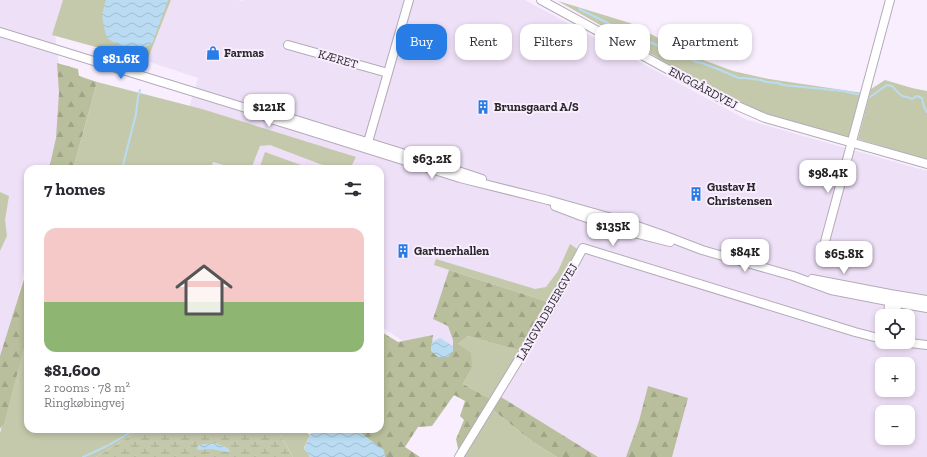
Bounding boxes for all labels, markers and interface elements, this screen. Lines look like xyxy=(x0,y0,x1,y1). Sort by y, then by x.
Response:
chip: Buy xyxy=(396,24,447,60)
chip: Rent xyxy=(455,24,512,60)
chip: Filters xyxy=(520,24,587,60)
chip: New xyxy=(595,24,650,60)
chip: Apartment xyxy=(658,24,752,60)
shop icon: Farmas xyxy=(205,45,221,61)
pin: $81.6K xyxy=(88,46,154,80)
place label: Farmas xyxy=(224,46,265,60)
street label: KÆRET xyxy=(317,47,360,71)
text: $81.6K xyxy=(102,51,140,66)
street label: ENGGÅRDVEJ xyxy=(666,63,741,112)
pin: $121K xyxy=(241,94,297,128)
text: $121K xyxy=(253,99,285,114)
building icon: Brunsgaard A/S xyxy=(475,99,491,115)
place label: Brunsgaard A/S xyxy=(494,100,579,114)
pin: $63.2K xyxy=(399,146,465,180)
text: $63.2K xyxy=(413,151,452,166)
pin: $98.4K xyxy=(795,160,861,194)
text: $98.4K xyxy=(808,165,848,180)
icon: filters xyxy=(342,178,364,200)
text: 7 homes xyxy=(44,179,105,199)
place label: Gustav H Christensen xyxy=(707,180,772,208)
building icon: Gustav H Christensen xyxy=(688,186,704,202)
pin: $135K xyxy=(585,213,641,247)
text: $135K xyxy=(596,218,630,233)
pin: $84K xyxy=(721,239,769,273)
pin: $65.8K xyxy=(811,241,877,275)
building icon: Gartnerhallen xyxy=(395,243,411,259)
place label: Gartnerhallen xyxy=(414,244,489,258)
text: $84K xyxy=(730,244,760,259)
text: $65.8K xyxy=(825,246,863,261)
icon: home xyxy=(168,254,240,326)
street label: LANGVADBJERGVEJ xyxy=(514,261,581,363)
map controls xyxy=(875,309,915,445)
button: locate xyxy=(875,309,915,349)
button: + xyxy=(875,357,915,397)
text: $81,600 xyxy=(44,360,101,380)
text: 2 rooms · 78 m² xyxy=(44,380,130,395)
text: Ringkøbingvej xyxy=(44,395,124,410)
button: − xyxy=(875,405,915,445)

